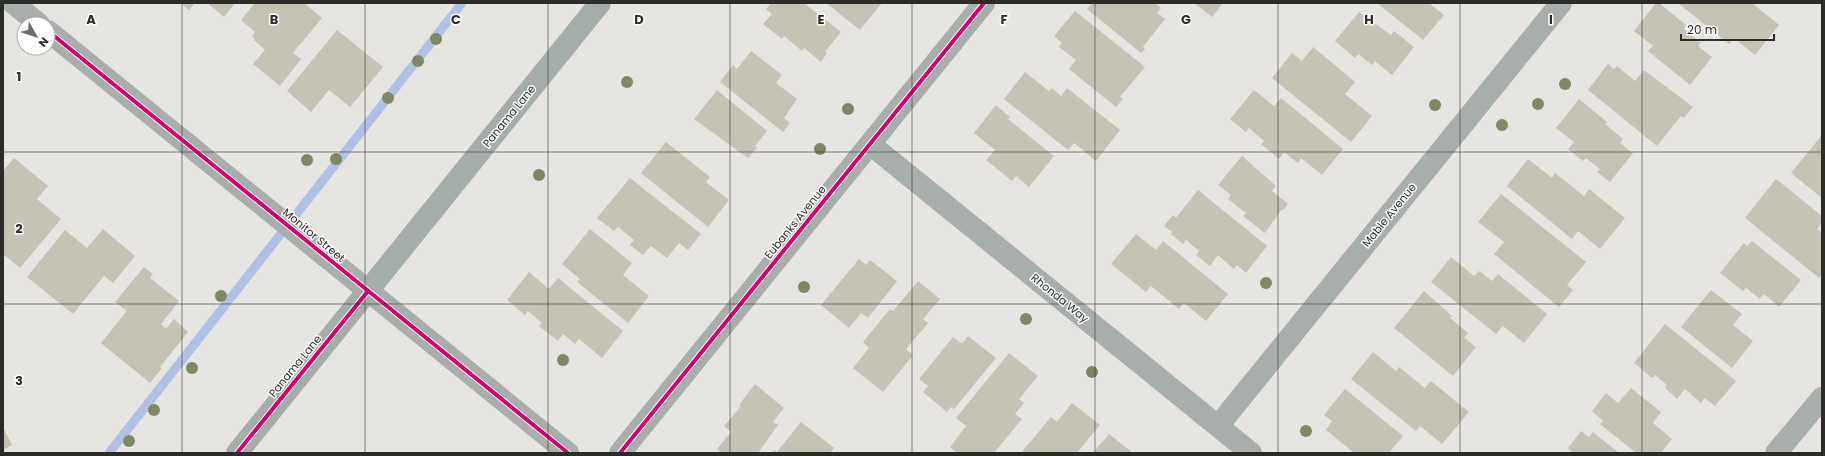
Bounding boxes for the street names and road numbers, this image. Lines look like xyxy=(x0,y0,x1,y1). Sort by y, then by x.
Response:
street label: Panama Lane xyxy=(479,81,539,151)
street label: Mable Avenue xyxy=(1358,179,1420,250)
street label: Eubanks Avenue xyxy=(760,182,830,262)
street label: Monitor Street xyxy=(280,204,348,266)
street label: Rhonda Way xyxy=(1028,270,1093,327)
street label: Panama Lane xyxy=(265,331,325,401)

